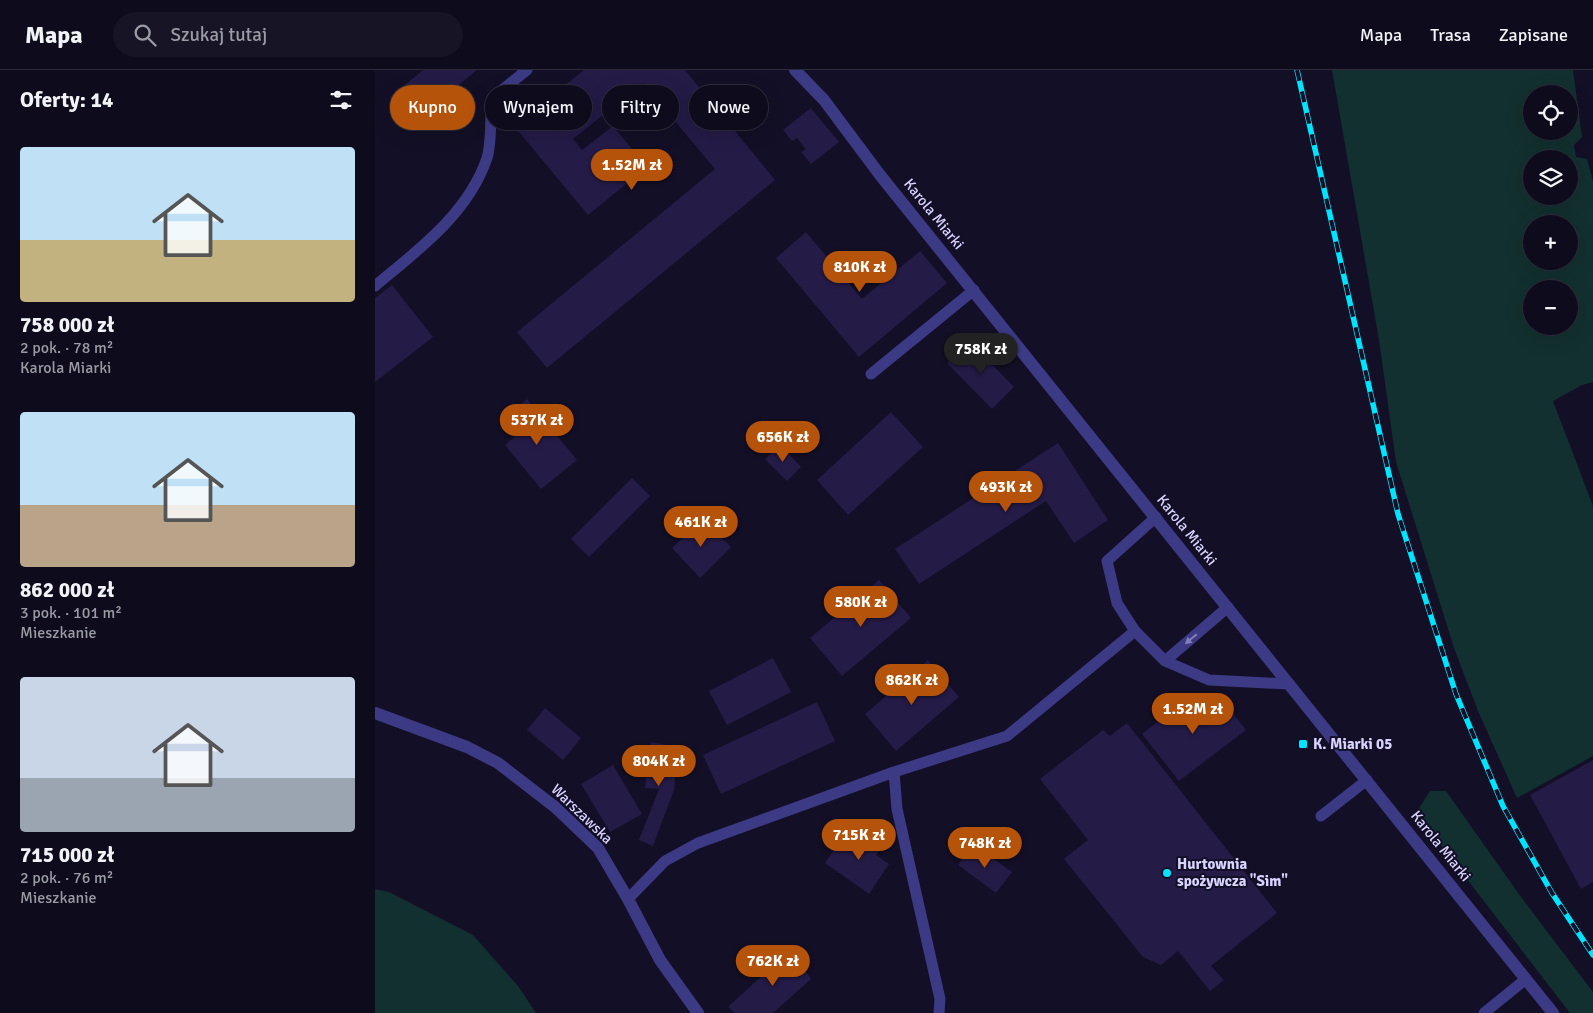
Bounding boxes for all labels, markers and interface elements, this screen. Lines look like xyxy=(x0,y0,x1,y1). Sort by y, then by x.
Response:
search box xyxy=(113,12,463,57)
text: Mapa xyxy=(25,20,83,50)
icon: search xyxy=(131,21,159,49)
text: Szukaj tutaj xyxy=(171,23,267,47)
text: Mapa xyxy=(1360,24,1402,46)
text: Trasa xyxy=(1430,24,1471,46)
text: Zapisane xyxy=(1499,24,1568,46)
chip: Kupno xyxy=(390,85,475,130)
chip: Wynajem xyxy=(485,85,592,130)
chip: Filtry xyxy=(602,85,679,130)
chip: Nowe xyxy=(689,85,768,130)
map controls xyxy=(1523,85,1578,335)
button: locate xyxy=(1523,85,1578,140)
icon: filters xyxy=(327,86,355,114)
text: Oferty: 14 xyxy=(20,87,113,113)
pin: 1.52M zł xyxy=(580,148,684,191)
button: layers xyxy=(1523,150,1578,205)
text: 1.52M zł xyxy=(602,155,662,175)
street label: Karola Miarki xyxy=(900,175,968,253)
icon: home xyxy=(143,180,233,270)
button: + xyxy=(1523,215,1578,270)
pin: 810K zł xyxy=(814,250,906,293)
text: 810K zł xyxy=(834,257,886,277)
button: − xyxy=(1523,280,1578,335)
text: 758 000 zł xyxy=(20,312,114,338)
pin: 758K zł xyxy=(935,332,1027,375)
text: 2 pok. · 78 m² xyxy=(20,338,113,358)
text: 758K zł xyxy=(955,339,1007,359)
text: Karola Miarki xyxy=(20,358,111,378)
pin: 537K zł xyxy=(491,404,583,446)
text: 537K zł xyxy=(511,410,563,430)
pin: 656K zł xyxy=(737,420,829,463)
text: 656K zł xyxy=(757,427,809,447)
icon: home xyxy=(143,445,233,535)
pin: 493K zł xyxy=(960,470,1052,513)
text: 493K zł xyxy=(980,477,1032,497)
street label: Karola Miarki xyxy=(1153,491,1221,569)
pin: 461K zł xyxy=(655,506,747,548)
text: 461K zł xyxy=(675,512,727,532)
text: 862 000 zł xyxy=(20,577,114,603)
pin: 580K zł xyxy=(815,586,907,628)
text: 580K zł xyxy=(835,592,887,612)
text: 3 pok. · 101 m² xyxy=(20,603,122,623)
text: Mieszkanie xyxy=(20,623,97,643)
one-way arrow xyxy=(1185,633,1198,644)
pin: 862K zł xyxy=(866,664,958,706)
text: 862K zł xyxy=(886,670,938,690)
pin: 1.52M zł xyxy=(1141,692,1245,735)
text: 1.52M zł xyxy=(1163,699,1223,719)
icon: home xyxy=(143,710,233,800)
place label: K. Miarki 05 xyxy=(1313,735,1392,753)
marker: K. Miarki 05 xyxy=(1297,738,1309,750)
pin: 804K zł xyxy=(613,744,705,787)
text: 804K zł xyxy=(633,751,685,771)
street label: Warszawska xyxy=(547,780,617,848)
street label: Karola Miarki xyxy=(1407,807,1475,885)
pin: 715K zł xyxy=(813,818,905,861)
text: 715K zł xyxy=(833,825,885,845)
pin: 748K zł xyxy=(939,826,1031,869)
text: 748K zł xyxy=(959,833,1011,853)
text: 715 000 zł xyxy=(20,842,114,868)
place label: Hurtownia spożywcza "Sim" xyxy=(1177,855,1288,890)
marker: Hurtownia spożywcza "Sim" xyxy=(1161,867,1173,879)
text: 2 pok. · 76 m² xyxy=(20,868,113,888)
text: Mieszkanie xyxy=(20,888,97,908)
pin: 762K zł xyxy=(727,944,819,987)
text: 762K zł xyxy=(747,951,799,971)

